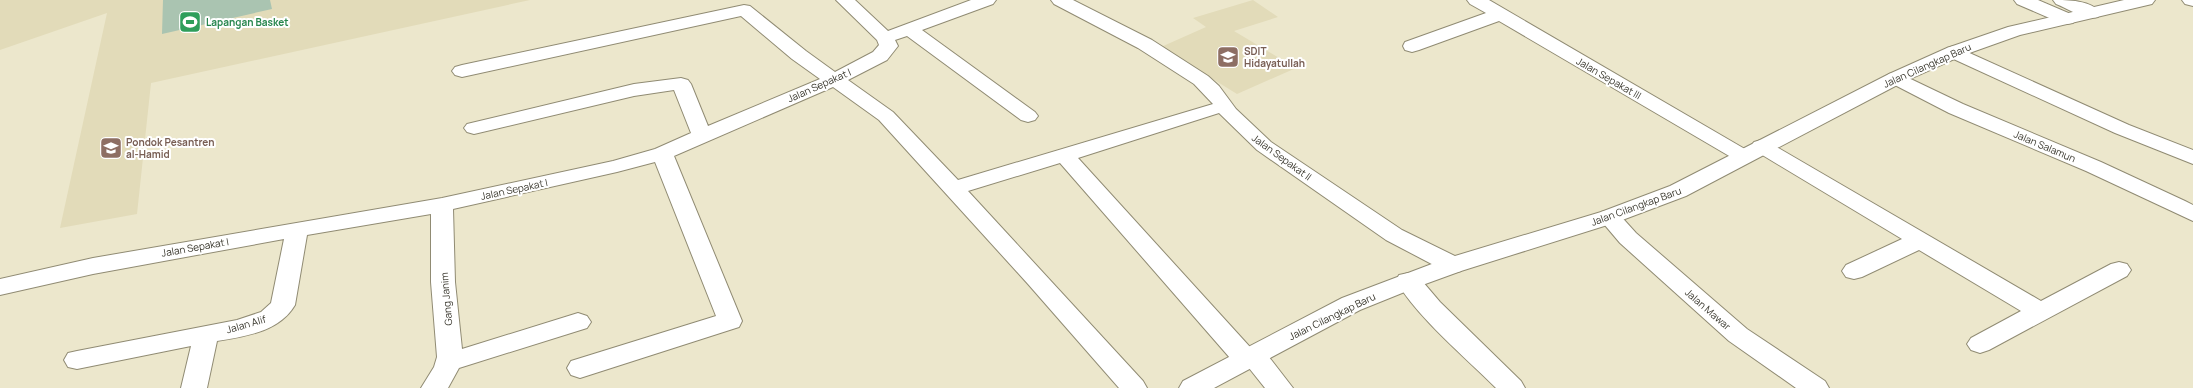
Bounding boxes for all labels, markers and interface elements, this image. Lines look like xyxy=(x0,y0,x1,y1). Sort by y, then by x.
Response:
sports icon: Lapangan Basket xyxy=(177,9,203,35)
place label: Lapangan Basket xyxy=(206,15,289,29)
street label: Jalan Cilangkap Baru xyxy=(1881,39,1973,91)
school or university icon: SDIT Hidayatullah xyxy=(1215,44,1241,70)
place label: SDIT Hidayatullah xyxy=(1244,44,1305,70)
street label: Jalan Sepakat III xyxy=(1574,54,1644,102)
street label: Jalan Sepakat I xyxy=(785,65,853,105)
street label: Jalan Salamun xyxy=(2012,127,2078,165)
street label: Jalan Sepakat II xyxy=(1249,131,1315,183)
school or university icon: Pondok Pesantren al-Hamid xyxy=(98,135,124,161)
place label: Pondok Pesantren al-Hamid xyxy=(126,135,214,161)
street label: Jalan Sepakat I xyxy=(479,175,549,203)
street label: Jalan Cilangkap Baru xyxy=(1589,183,1683,229)
street label: Jalan Sepakat I xyxy=(160,234,230,260)
street label: Gang Janim xyxy=(437,272,455,326)
street label: Jalan Mawar xyxy=(1682,285,1734,333)
street label: Jalan Cilangkap Baru xyxy=(1286,289,1378,343)
street label: Jalan Alif xyxy=(225,312,268,336)

